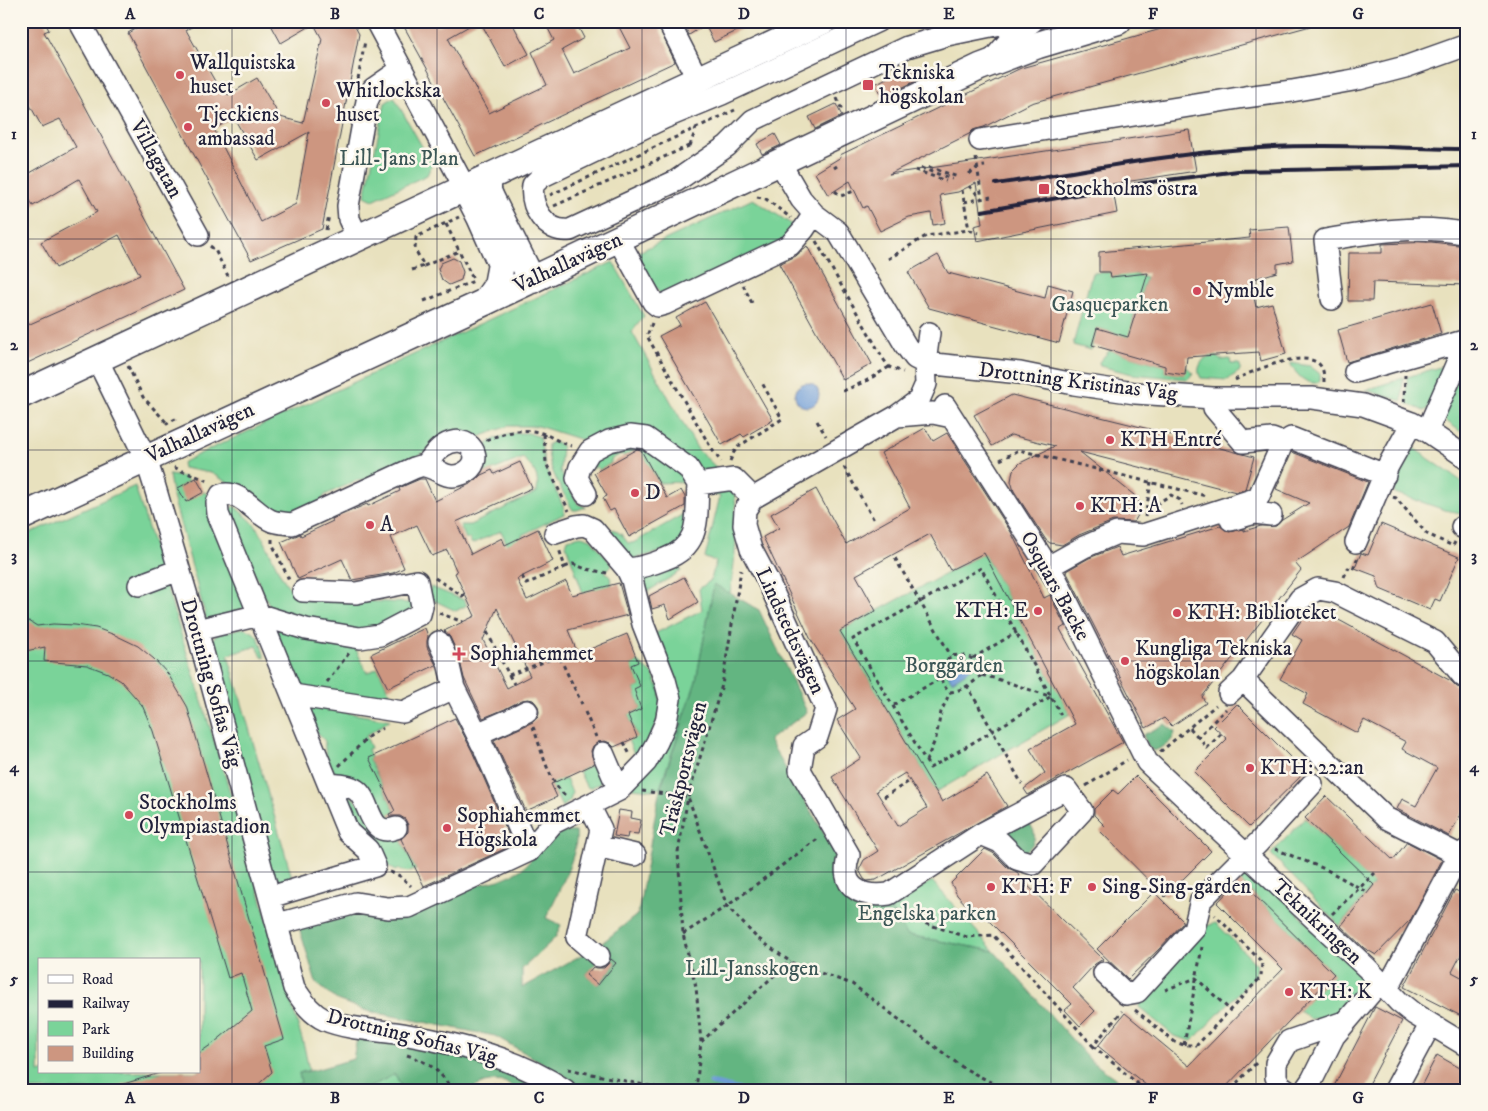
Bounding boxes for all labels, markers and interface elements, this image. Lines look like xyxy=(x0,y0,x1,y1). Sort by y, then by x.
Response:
text: A xyxy=(124,4,136,24)
text: B xyxy=(330,4,340,24)
text: C xyxy=(534,4,544,24)
text: D xyxy=(738,4,750,24)
text: E xyxy=(943,4,955,24)
text: F xyxy=(1148,4,1158,24)
text: G xyxy=(1352,4,1364,24)
place label: Wallquistska huset xyxy=(189,50,296,100)
place label: Tekniska högskolan xyxy=(879,60,964,110)
marker: Wallquistska huset xyxy=(174,69,186,81)
place label: Whitlockska huset xyxy=(335,78,441,128)
marker: Tekniska högskolan xyxy=(861,78,875,92)
marker: Whitlockska huset xyxy=(320,97,332,109)
place label: Tjeckiens ambassad xyxy=(198,102,279,152)
street label: Villagatan xyxy=(123,114,188,203)
marker: Tjeckiens ambassad xyxy=(182,121,194,133)
text: 1 xyxy=(11,124,17,144)
text: 1 xyxy=(1471,124,1477,144)
park label: Lill-Jans Plan xyxy=(339,146,459,172)
place label: Stockholms östra xyxy=(1055,176,1198,202)
marker: Stockholms östra xyxy=(1037,182,1051,196)
street label: Valhallavägen xyxy=(509,227,626,300)
place label: Nymble xyxy=(1207,278,1274,304)
marker: Nymble xyxy=(1191,285,1203,297)
park label: Gasqueparken xyxy=(1052,292,1168,318)
text: 2 xyxy=(10,335,19,355)
text: 2 xyxy=(1470,335,1479,355)
street label: Drottning Kristinas Väg xyxy=(977,357,1180,407)
street label: Valhallavägen xyxy=(141,397,258,470)
place label: KTH Entré xyxy=(1120,427,1222,453)
marker: KTH Entré xyxy=(1104,434,1116,446)
place label: D xyxy=(645,480,661,506)
marker: D xyxy=(629,487,641,499)
place label: KTH: A xyxy=(1090,493,1162,519)
marker: KTH: A xyxy=(1074,500,1086,512)
place label: A xyxy=(380,512,394,538)
marker: A xyxy=(364,519,376,531)
street label: Osquars Backe xyxy=(1014,527,1096,645)
text: 3 xyxy=(11,546,17,566)
text: 3 xyxy=(1471,546,1477,566)
street label: Lindstedtsvägen xyxy=(749,564,831,698)
street label: Drottning Sofias Väg xyxy=(174,595,248,771)
place label: KTH: E xyxy=(955,598,1028,624)
place label: KTH: Biblioteket xyxy=(1187,600,1337,626)
marker: KTH: E xyxy=(1032,605,1044,617)
marker: KTH: Biblioteket xyxy=(1171,607,1183,619)
place label: Kungliga Tekniska högskolan xyxy=(1135,636,1292,686)
place label: Sophiahemmet xyxy=(470,641,594,667)
marker: Sophiahemmet xyxy=(452,647,466,661)
park label: Borggården xyxy=(905,653,1003,679)
marker: Kungliga Tekniska högskolan xyxy=(1119,655,1131,667)
street label: Träskportsvägen xyxy=(655,699,713,839)
place label: KTH: 22:an xyxy=(1260,755,1364,781)
text: 4 xyxy=(8,757,19,777)
text: 4 xyxy=(1468,757,1479,777)
marker: KTH: 22:an xyxy=(1244,762,1256,774)
place label: Stockholms Olympiastadion xyxy=(139,790,270,840)
place label: Sophiahemmet Högskola xyxy=(457,803,581,853)
marker: Stockholms Olympiastadion xyxy=(123,809,135,821)
marker: Sophiahemmet Högskola xyxy=(441,822,453,834)
place label: KTH: F xyxy=(1001,874,1072,900)
place label: Sing-Sing-gården xyxy=(1102,874,1251,900)
street label: Teknikringen xyxy=(1267,874,1367,970)
marker: KTH: F xyxy=(985,881,997,893)
marker: Sing-Sing-gården xyxy=(1086,881,1098,893)
park label: Engelska parken xyxy=(858,901,997,927)
park label: Lill-Jansskogen xyxy=(685,956,819,982)
legend xyxy=(38,958,200,1074)
text: 5 xyxy=(9,969,18,989)
text: 5 xyxy=(1469,969,1478,989)
text: Road xyxy=(82,970,114,989)
place label: KTH: K xyxy=(1299,979,1372,1005)
marker: KTH: K xyxy=(1283,986,1295,998)
text: Railway xyxy=(82,994,130,1013)
street label: Drottning Sofias Väg xyxy=(324,1003,501,1071)
text: Park xyxy=(82,1020,111,1039)
text: Building xyxy=(82,1044,134,1063)
text: A xyxy=(124,1088,136,1108)
text: B xyxy=(330,1088,340,1108)
text: C xyxy=(534,1088,544,1108)
text: D xyxy=(738,1088,750,1108)
text: E xyxy=(943,1088,955,1108)
text: F xyxy=(1148,1088,1158,1108)
text: G xyxy=(1352,1088,1364,1108)

